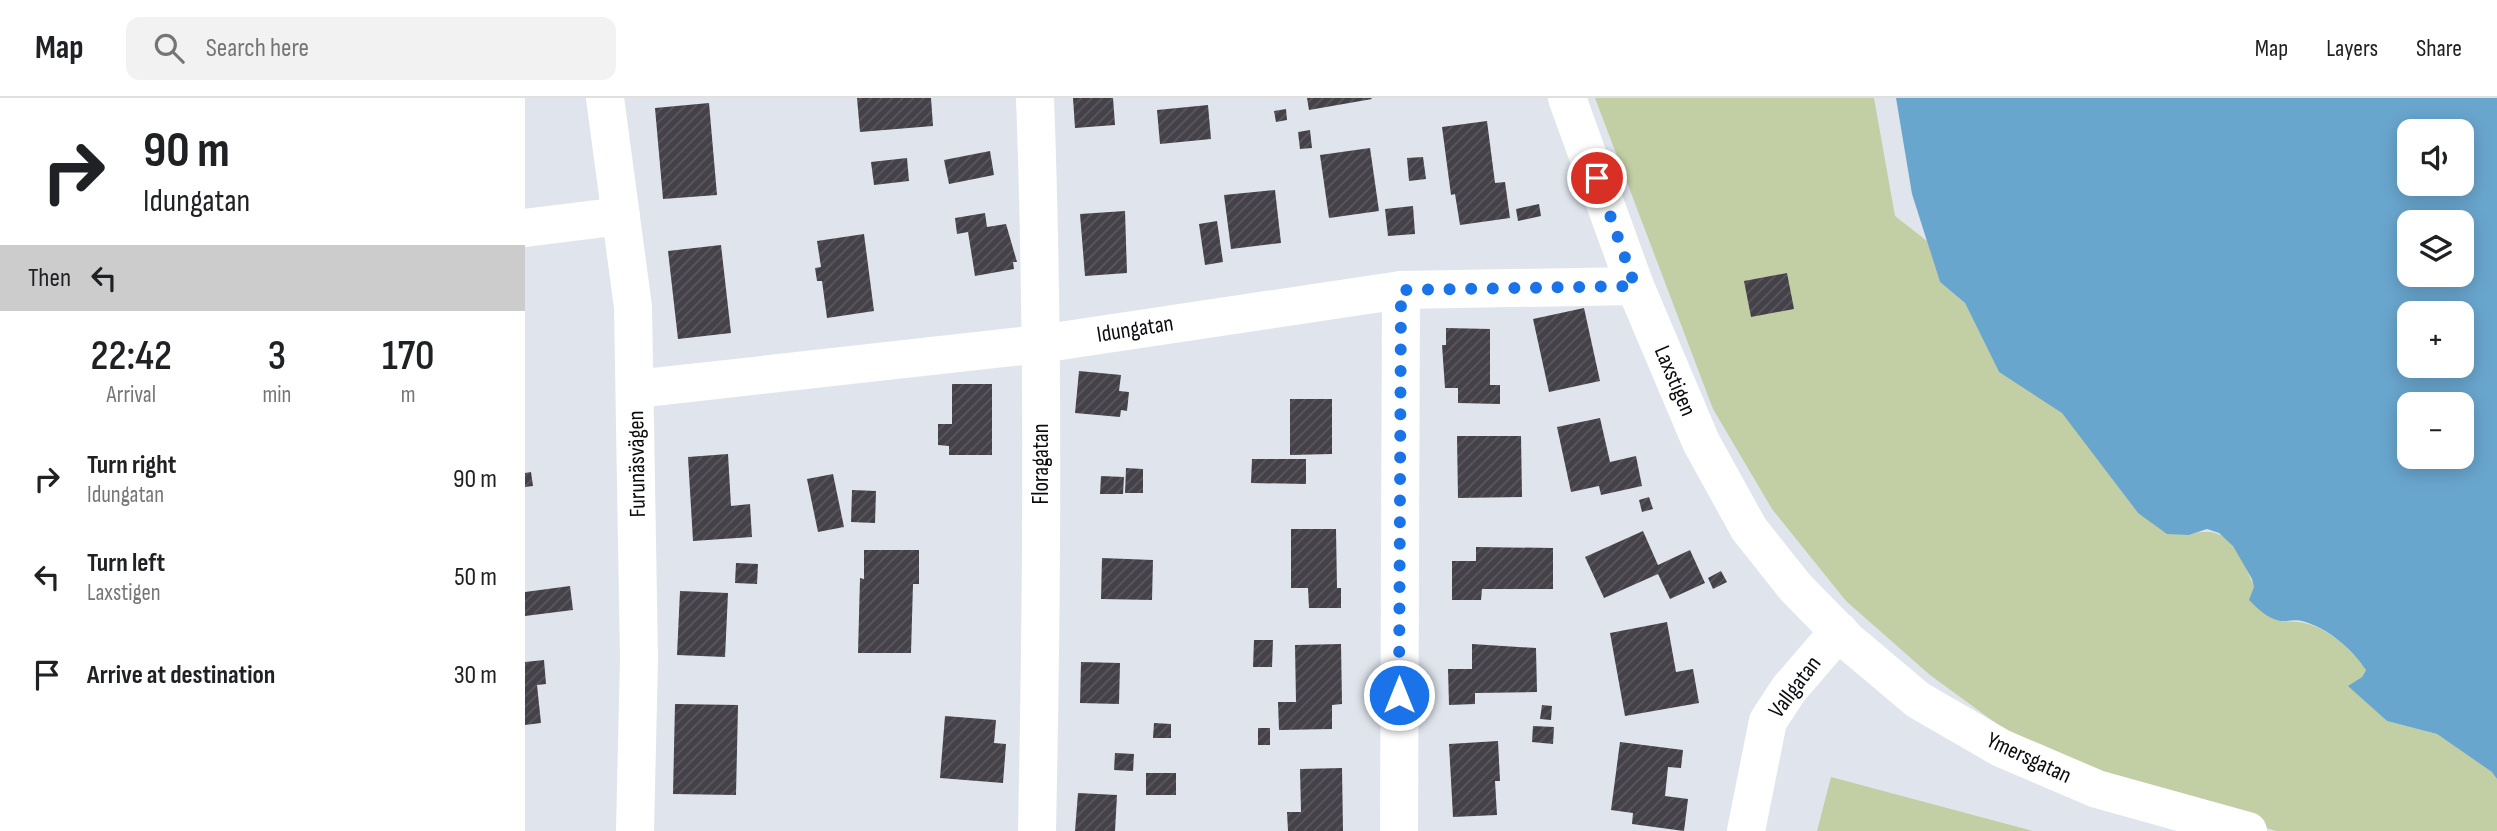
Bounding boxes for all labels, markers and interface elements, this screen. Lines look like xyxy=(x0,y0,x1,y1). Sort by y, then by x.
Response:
search box xyxy=(126,17,616,80)
text: Map xyxy=(35,28,84,68)
icon: search xyxy=(150,29,188,67)
text: Search here xyxy=(206,33,309,64)
text: Map xyxy=(2255,34,2288,63)
text: Layers xyxy=(2326,34,2378,63)
text: Share xyxy=(2416,34,2462,63)
map controls xyxy=(2397,119,2474,469)
button: sound xyxy=(2397,119,2474,196)
text: 90 m xyxy=(143,122,230,181)
icon: right xyxy=(28,126,119,217)
pin xyxy=(1567,148,1627,208)
icon: arrive xyxy=(1578,159,1616,197)
text: Idungatan xyxy=(143,182,250,221)
button: layers xyxy=(2397,210,2474,287)
icon: left xyxy=(85,259,123,297)
text: Then xyxy=(28,263,71,294)
button: + xyxy=(2397,301,2474,378)
street label: Idungatan xyxy=(1095,309,1175,349)
text: 22:42 xyxy=(91,331,172,382)
text: 3 xyxy=(268,331,286,382)
text: 170 xyxy=(382,331,434,382)
street label: Laxstigen xyxy=(1648,342,1702,420)
text: Arrival xyxy=(107,381,156,409)
text: min xyxy=(263,381,291,409)
text: m xyxy=(401,381,416,409)
button: − xyxy=(2397,392,2474,469)
street label: Furunäsvägen xyxy=(622,410,652,518)
street label: Floragatan xyxy=(1027,424,1055,504)
text: Turn right xyxy=(87,450,176,481)
icon: right xyxy=(28,460,66,498)
text: 90 m xyxy=(453,464,497,495)
text: Idungatan xyxy=(87,481,164,509)
text: Turn left xyxy=(87,548,165,579)
icon: left xyxy=(28,558,66,596)
text: 50 m xyxy=(454,562,497,593)
text: Laxstigen xyxy=(87,579,161,607)
street label: Vallgatan xyxy=(1763,650,1827,724)
icon: arrive xyxy=(28,656,66,694)
position arrow xyxy=(1362,658,1436,732)
text: Arrive at destination xyxy=(87,660,275,691)
text: 30 m xyxy=(454,660,497,691)
street label: Ymersgatan xyxy=(1982,726,2076,790)

